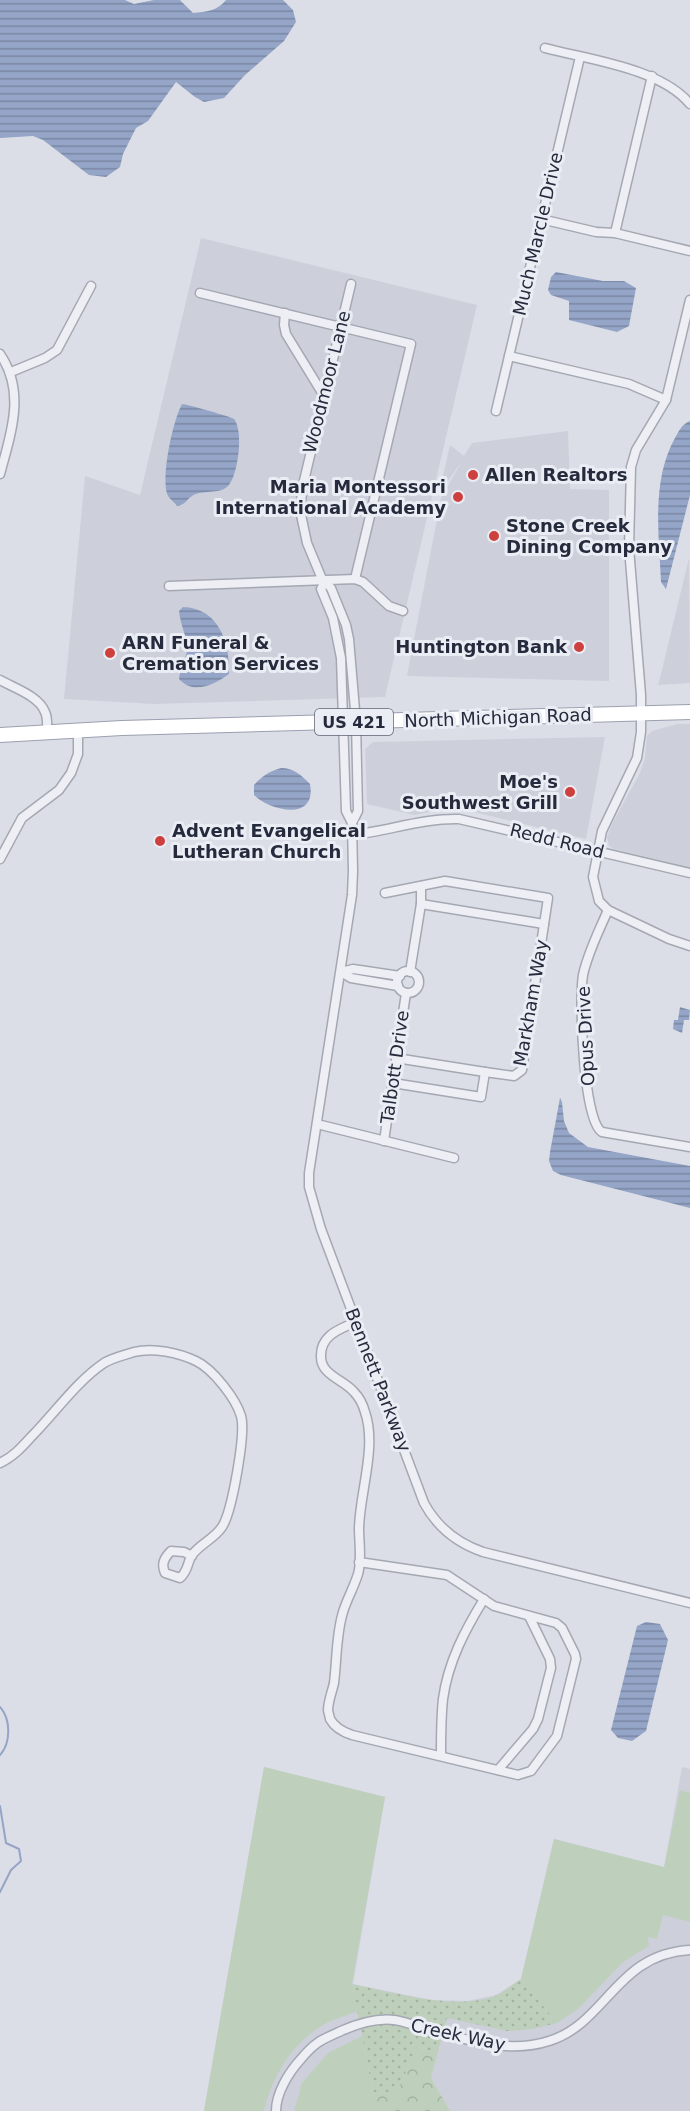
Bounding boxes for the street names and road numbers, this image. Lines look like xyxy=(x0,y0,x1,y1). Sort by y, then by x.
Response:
street label: Much Marcle Drive xyxy=(508,150,567,318)
street label: Woodmoor Lane xyxy=(299,308,354,455)
street label: North Michigan Road xyxy=(404,704,592,731)
road number: US 421 xyxy=(315,709,393,735)
street label: Redd Road xyxy=(508,819,606,862)
street label: Markham Way xyxy=(509,938,552,1068)
street label: Opus Drive xyxy=(572,985,599,1087)
street label: Talbott Drive xyxy=(376,1009,413,1126)
street label: Bennett Parkway xyxy=(341,1305,416,1455)
street label: Creek Way xyxy=(409,2014,508,2055)

